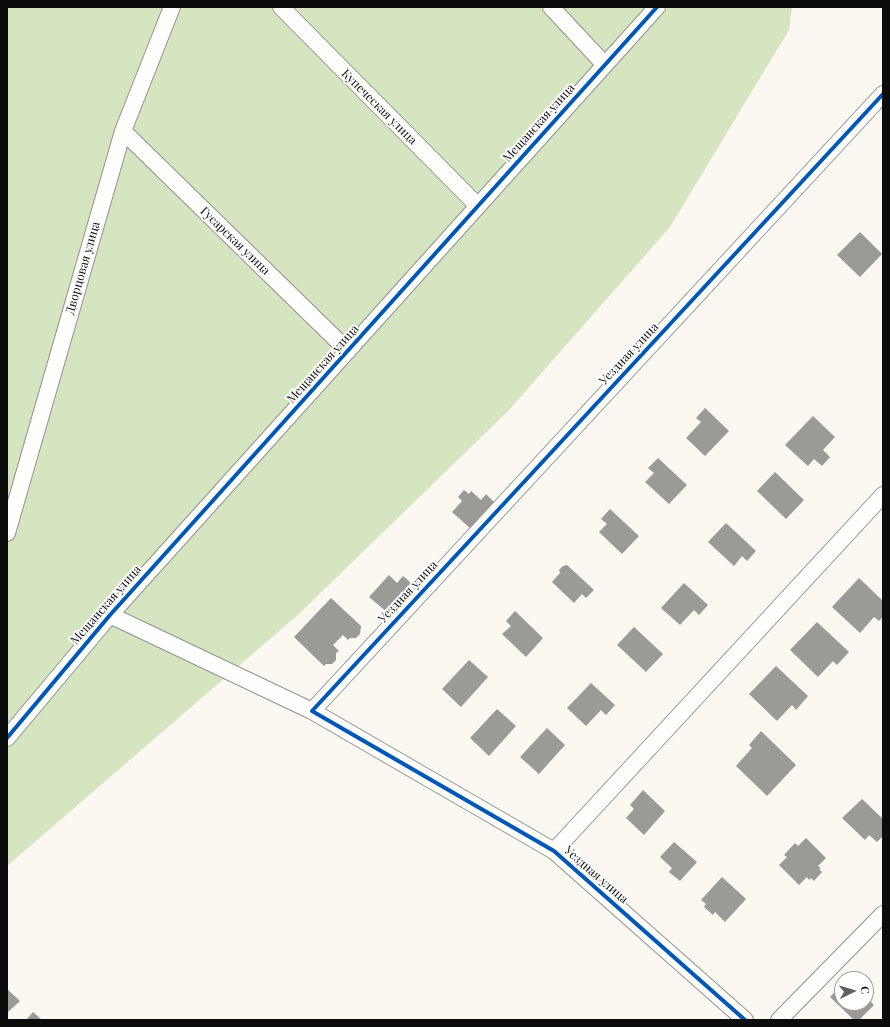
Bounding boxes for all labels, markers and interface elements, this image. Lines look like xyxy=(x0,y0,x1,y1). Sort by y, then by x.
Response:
street label: Купеческая улица xyxy=(338,66,420,148)
street label: Мещанская улица xyxy=(500,81,578,165)
street label: Гусарская улица xyxy=(197,204,273,278)
street label: Дворцовая улица xyxy=(63,220,103,316)
street label: Уездная улица xyxy=(596,320,662,388)
street label: Мещанская улица xyxy=(284,322,362,406)
street label: Уездная улица xyxy=(375,558,441,626)
street label: Мещанская улица xyxy=(68,562,144,648)
street label: Уездная улица xyxy=(561,843,631,907)
north arrow xyxy=(834,971,874,1011)
text: С xyxy=(858,985,873,995)

